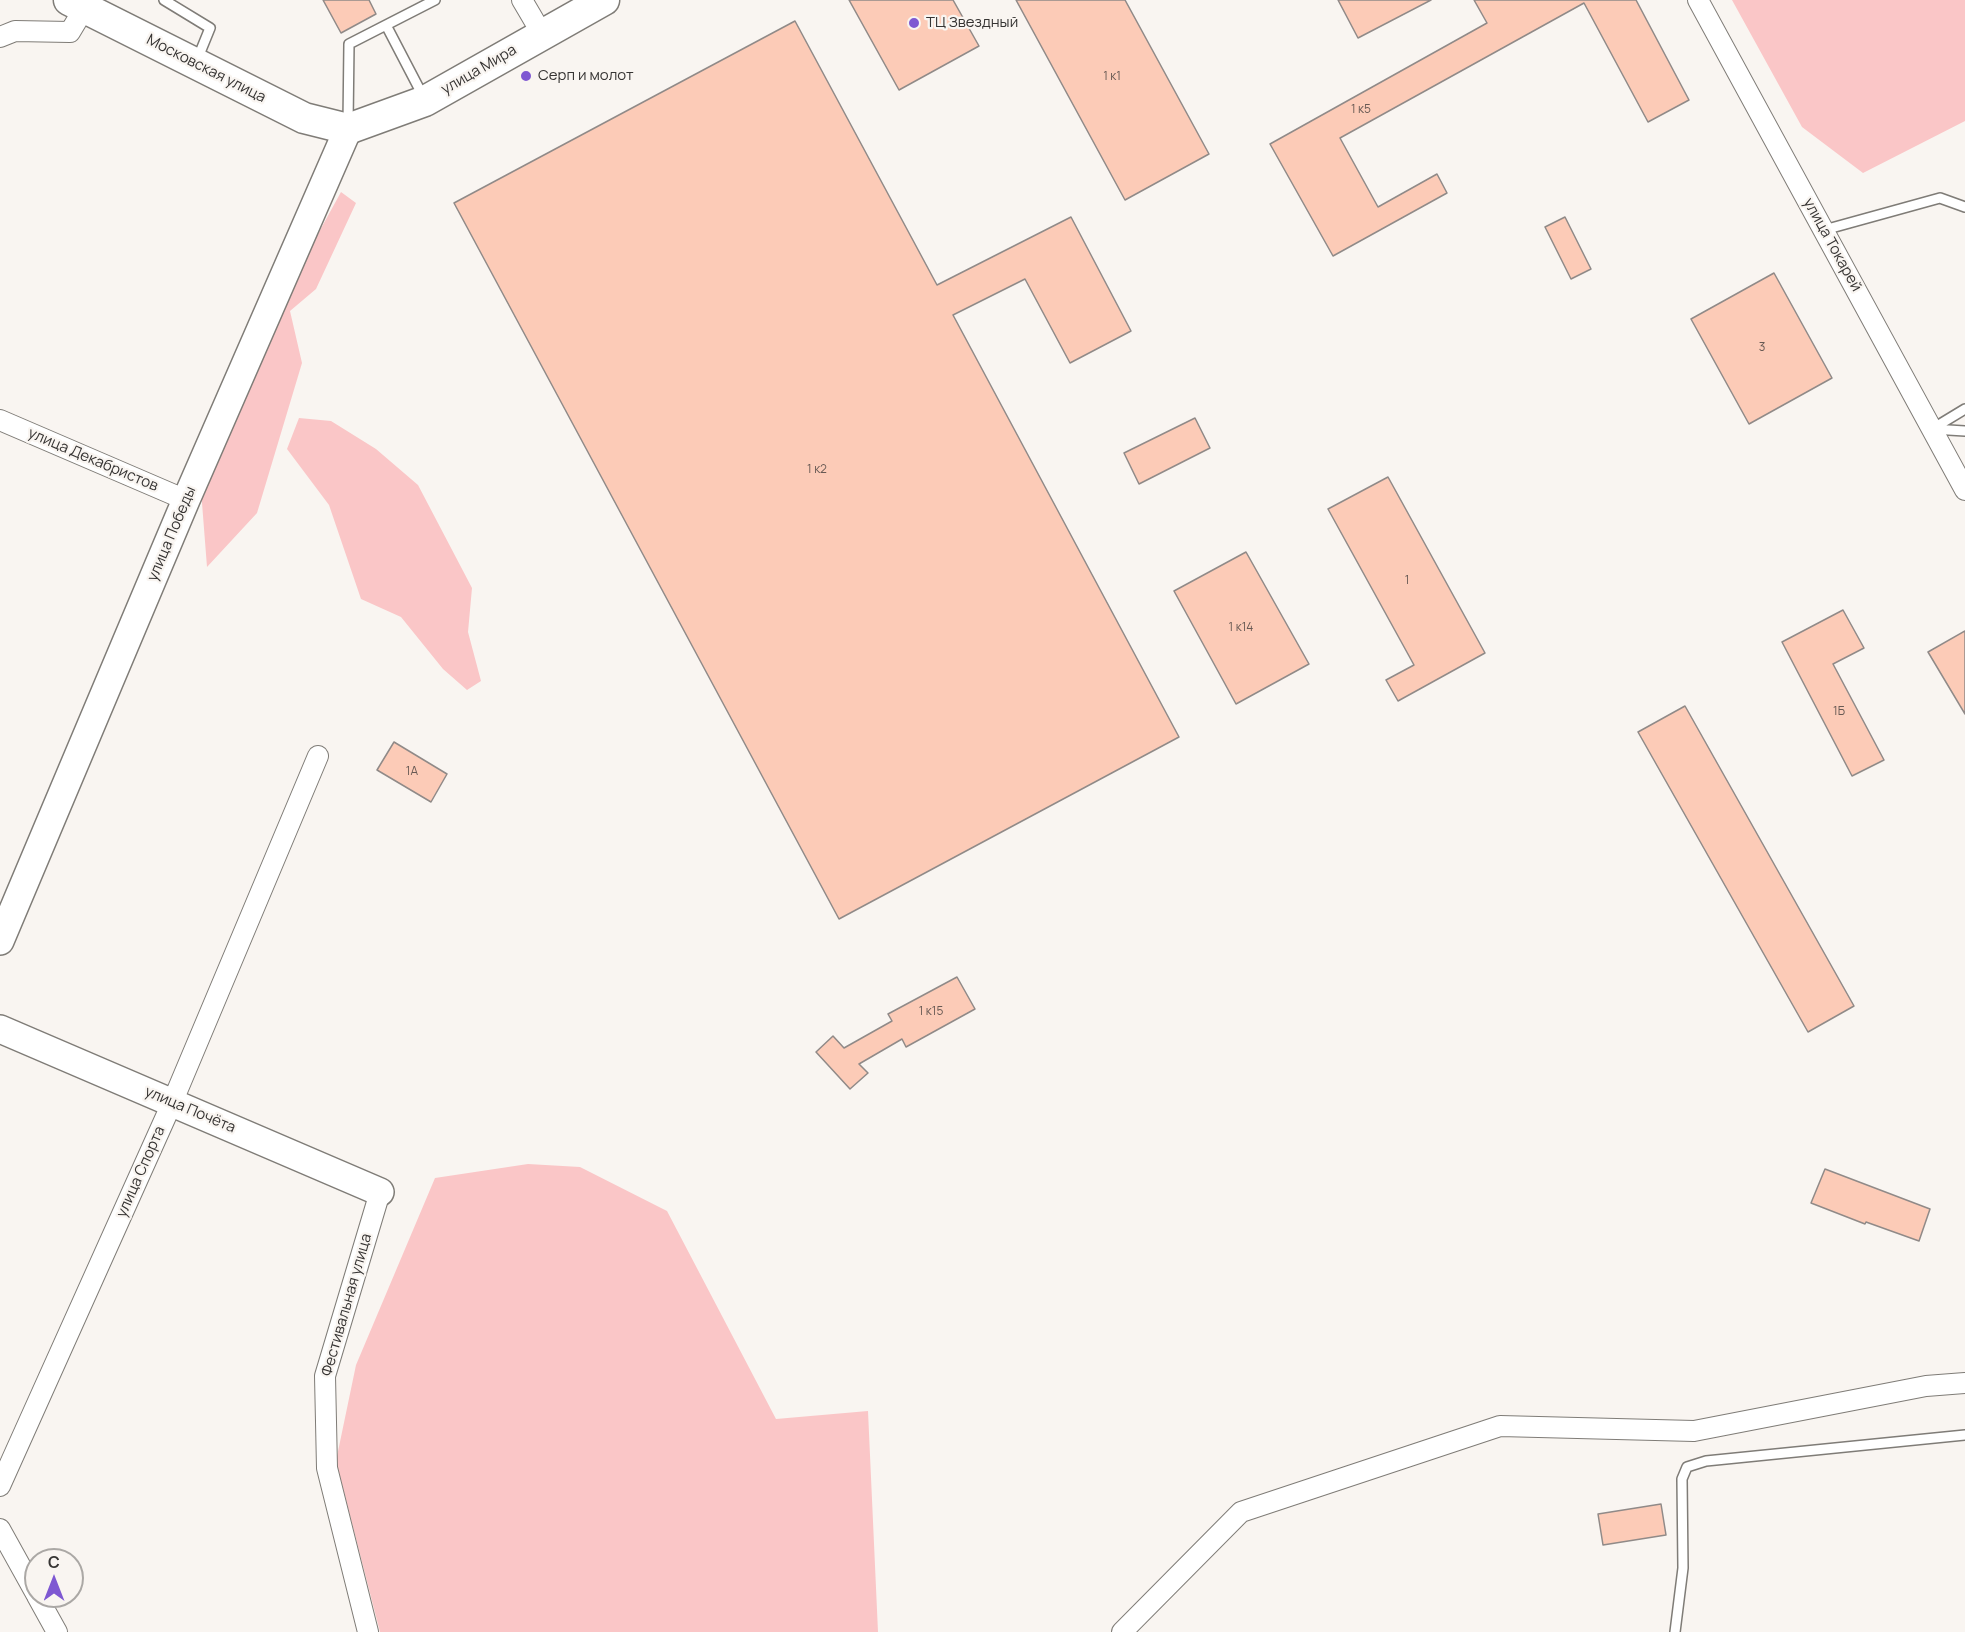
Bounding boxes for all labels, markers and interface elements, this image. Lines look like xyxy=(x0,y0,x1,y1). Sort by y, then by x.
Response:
place label: ТЦ Звездный xyxy=(926,14,1018,32)
marker: ТЦ Звездный xyxy=(907,16,921,30)
street label: Московская улица xyxy=(143,31,269,107)
street label: улица Мира xyxy=(438,41,520,99)
place label: Серп и молот xyxy=(538,67,634,85)
marker: Серп и молот xyxy=(519,69,533,83)
house number: 1 к1 xyxy=(1103,70,1121,84)
house number: 1 к5 xyxy=(1351,103,1371,117)
street label: улица Токарей xyxy=(1799,195,1865,295)
house number: 3 xyxy=(1759,341,1765,355)
street label: улица Декабристов xyxy=(25,424,161,496)
house number: 1 к2 xyxy=(807,463,827,477)
street label: улица Победы xyxy=(144,484,200,584)
house number: 1 xyxy=(1405,574,1409,588)
house number: 1 к14 xyxy=(1229,621,1253,635)
house number: 1Б xyxy=(1833,705,1845,719)
house number: 1А xyxy=(406,765,418,779)
house number: 1 к15 xyxy=(919,1005,943,1019)
street label: улица Почёта xyxy=(142,1083,238,1137)
street label: улица Спорта xyxy=(113,1124,169,1220)
street label: Фестивальная улица xyxy=(318,1232,376,1378)
north arrow xyxy=(24,1548,84,1608)
text: С xyxy=(48,1551,60,1573)

